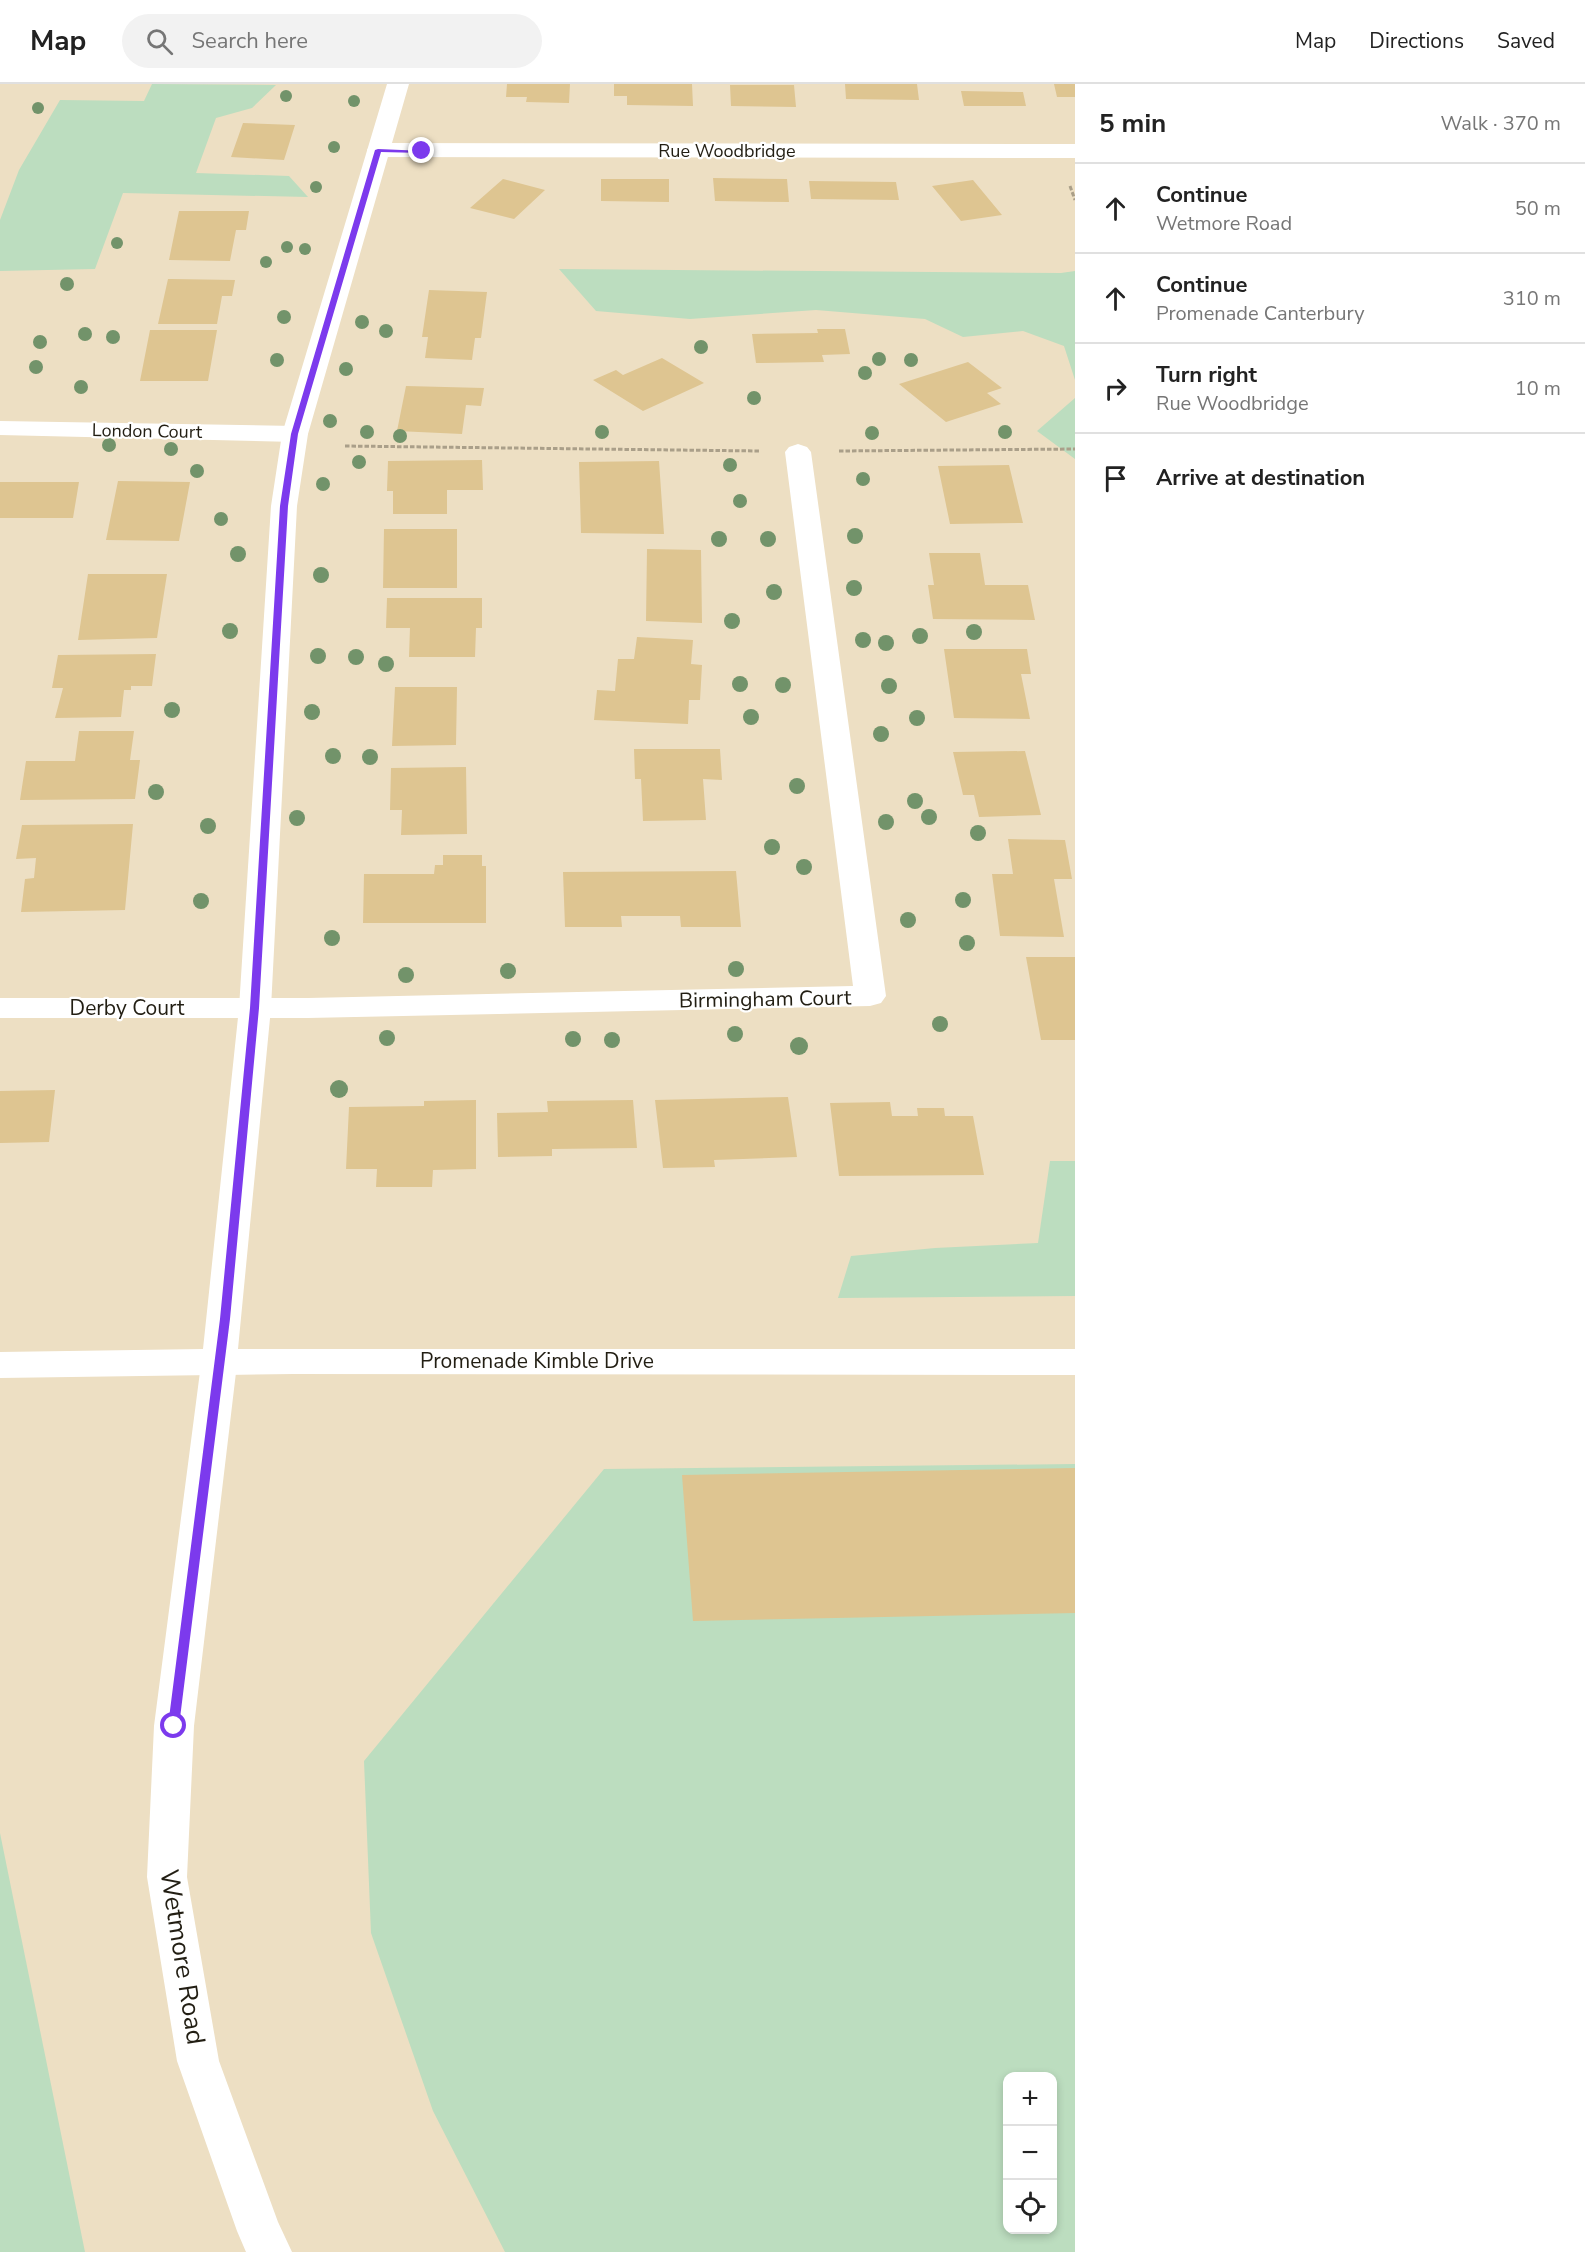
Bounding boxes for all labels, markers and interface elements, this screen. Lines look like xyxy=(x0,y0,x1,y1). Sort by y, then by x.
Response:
search box xyxy=(122,14,542,68)
text: Map xyxy=(30,22,86,60)
icon: search xyxy=(143,25,176,58)
text: Search here xyxy=(191,26,308,56)
text: Map xyxy=(1295,27,1336,55)
text: Directions xyxy=(1369,27,1464,55)
text: Saved xyxy=(1497,27,1555,55)
text: 5 min xyxy=(1099,106,1166,141)
text: Walk · 370 m xyxy=(1441,110,1561,137)
route end xyxy=(408,137,434,163)
street label: Rue Woodbridge xyxy=(658,139,796,163)
text: Continue xyxy=(1156,180,1247,210)
icon: ahead xyxy=(1099,192,1132,225)
text: 50 m xyxy=(1515,195,1561,222)
text: Wetmore Road xyxy=(1156,210,1292,237)
text: Continue xyxy=(1156,270,1247,300)
icon: ahead xyxy=(1099,282,1132,315)
text: 310 m xyxy=(1503,285,1561,312)
text: Promenade Canterbury xyxy=(1156,300,1364,327)
text: Turn right xyxy=(1156,360,1257,390)
icon: right xyxy=(1099,372,1132,405)
text: 10 m xyxy=(1515,375,1561,402)
text: Rue Woodbridge xyxy=(1156,390,1309,417)
street label: London Court xyxy=(92,418,203,444)
icon: arrive xyxy=(1099,462,1132,495)
text: Arrive at destination xyxy=(1156,463,1365,493)
street label: Birmingham Court xyxy=(679,983,852,1015)
street label: Derby Court xyxy=(70,994,185,1022)
street label: Promenade Kimble Drive xyxy=(420,1347,654,1375)
route start xyxy=(160,1712,186,1738)
street label: Wetmore Road xyxy=(151,1867,214,2047)
map controls xyxy=(1003,2072,1057,2234)
button: + xyxy=(1003,2072,1057,2126)
button: − xyxy=(1003,2126,1057,2180)
button: locate xyxy=(1003,2180,1057,2234)

